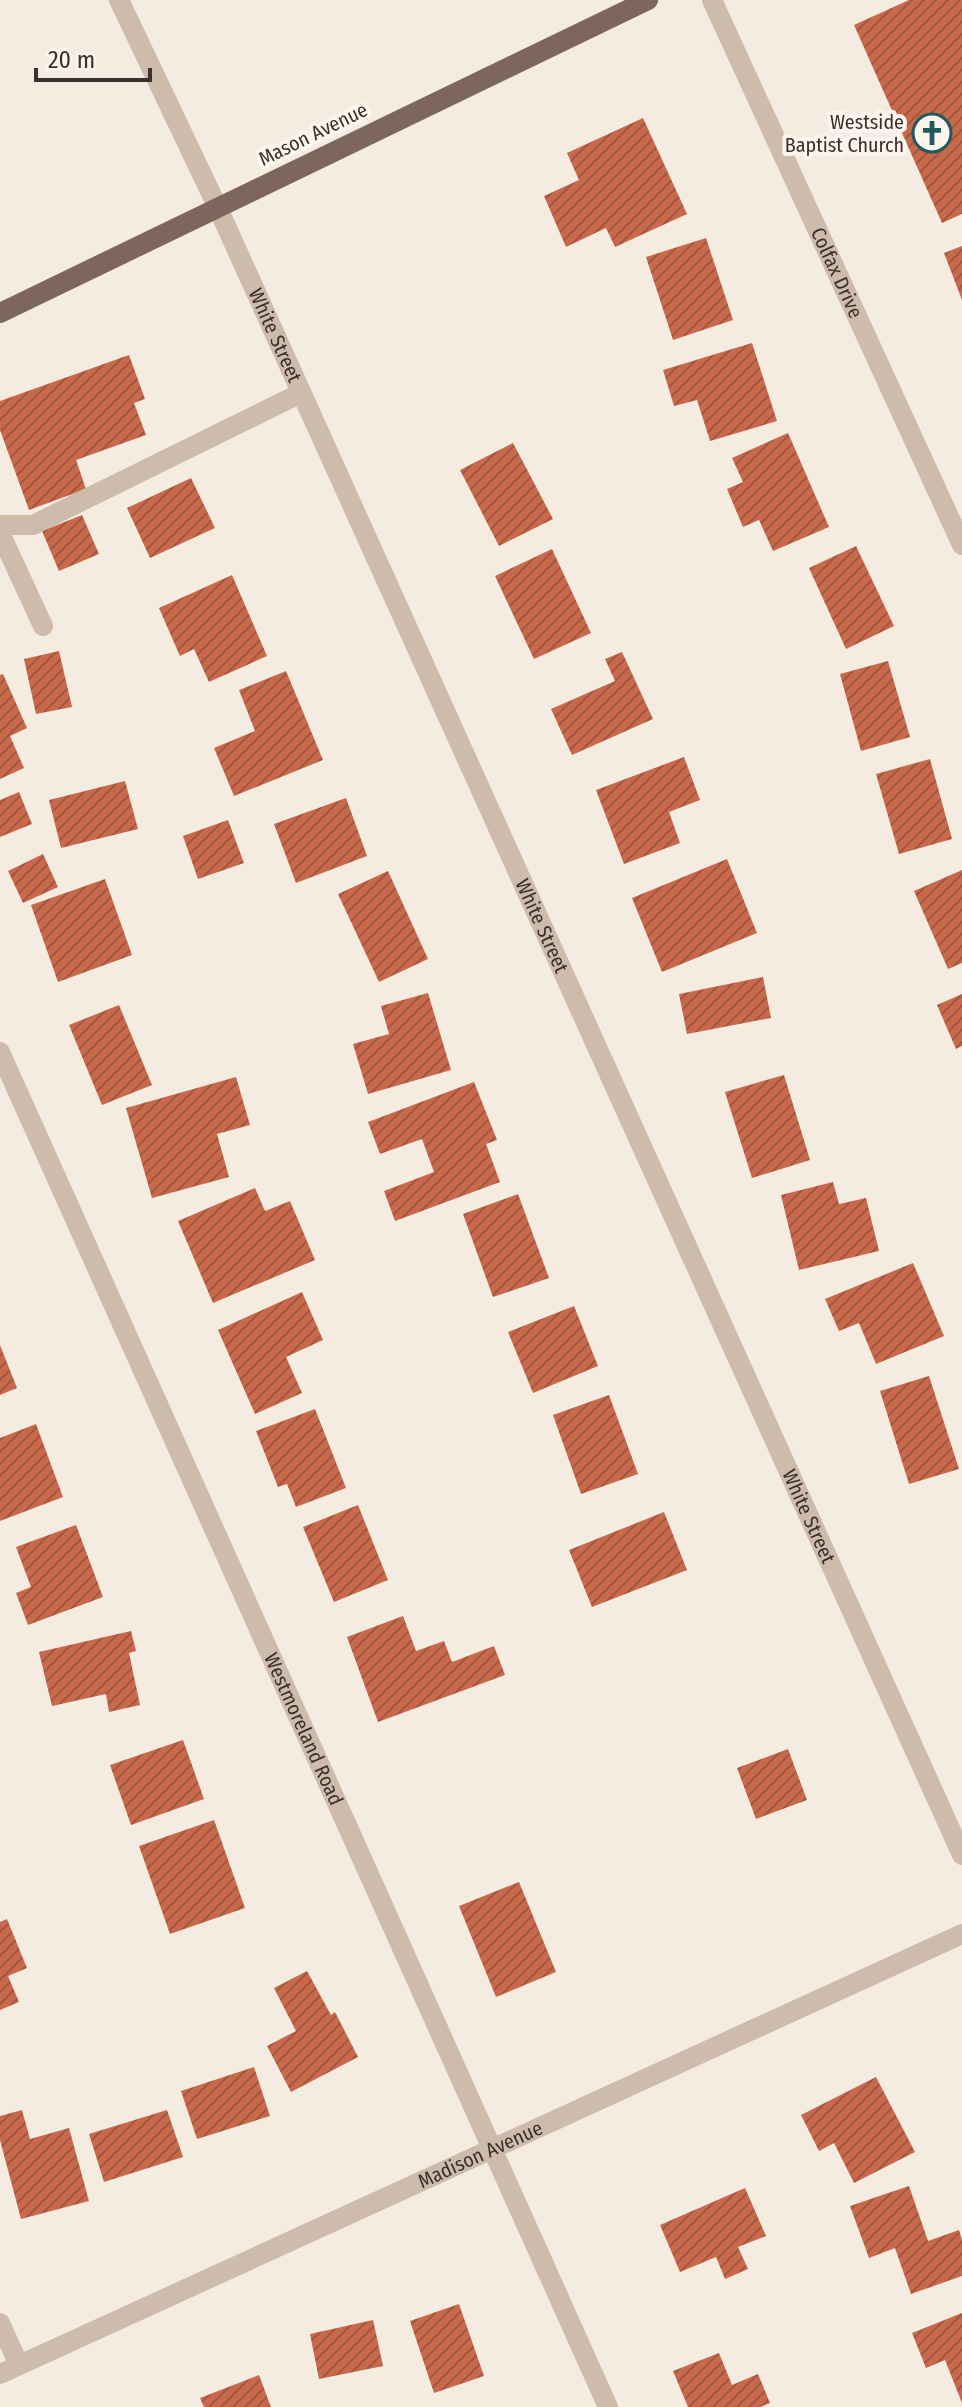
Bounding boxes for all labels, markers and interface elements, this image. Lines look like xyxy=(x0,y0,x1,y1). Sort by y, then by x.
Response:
scale bar xyxy=(36,32,150,82)
text: 20 m xyxy=(48,46,95,74)
street label: Mason Avenue xyxy=(255,97,371,171)
place label: Westside Baptist Church xyxy=(785,110,904,157)
church icon: Westside Baptist Church xyxy=(911,112,953,154)
street label: Colfax Drive xyxy=(806,224,868,322)
street label: White Street xyxy=(244,284,307,387)
street label: White Street xyxy=(511,875,574,977)
street label: White Street xyxy=(777,1466,841,1568)
street label: Westmoreland Road xyxy=(259,1649,348,1809)
street label: Madison Avenue xyxy=(414,2116,546,2193)

